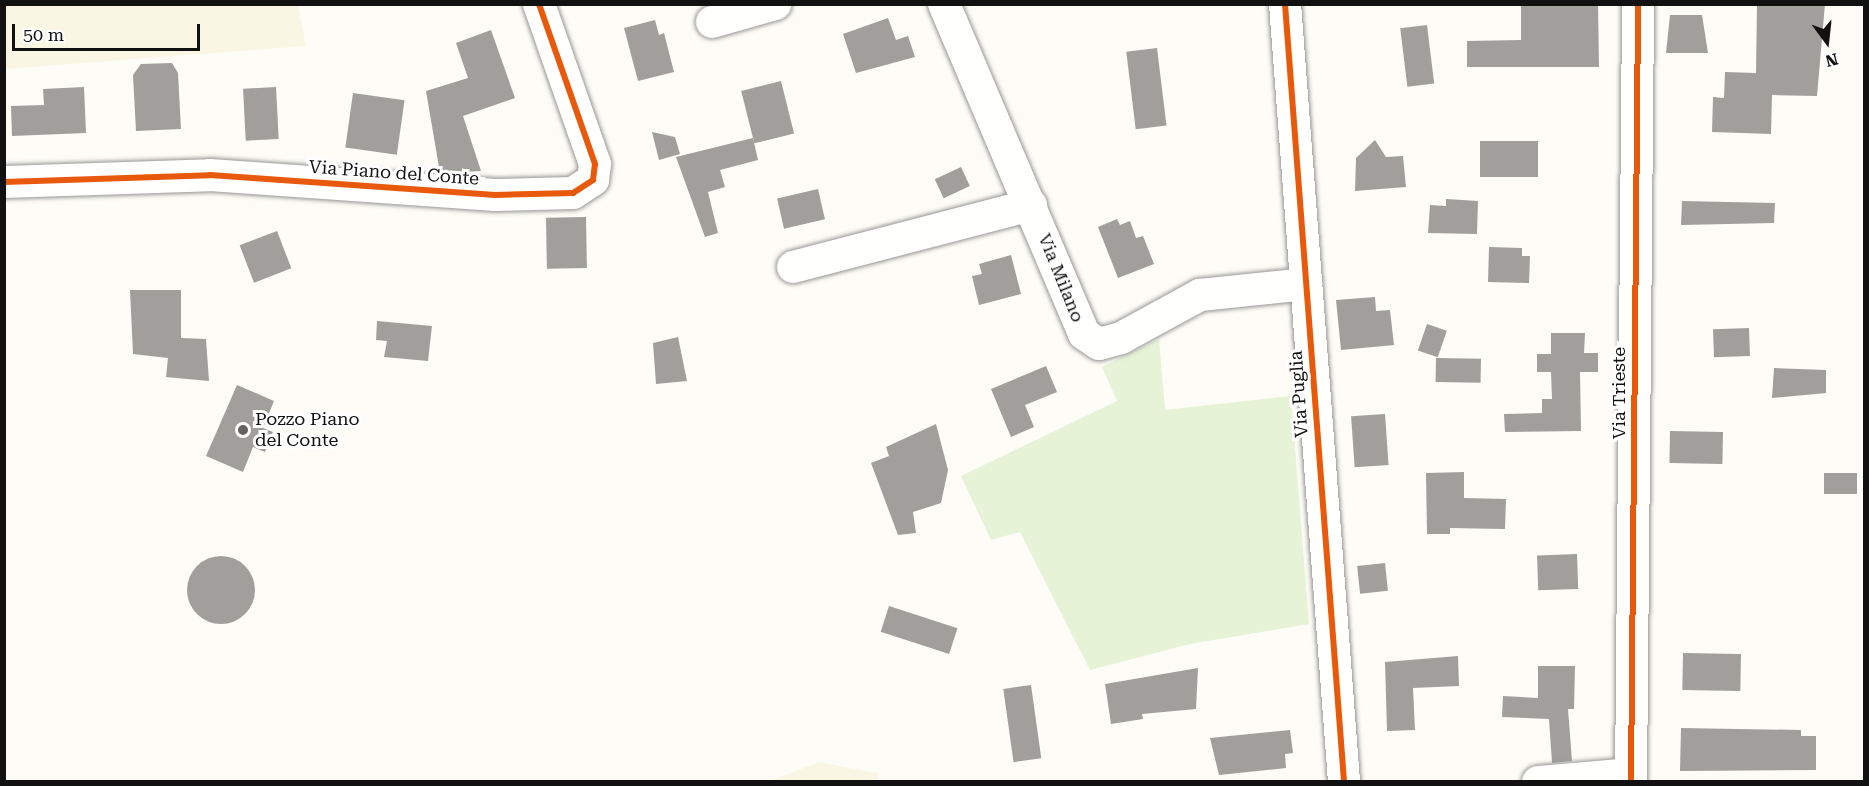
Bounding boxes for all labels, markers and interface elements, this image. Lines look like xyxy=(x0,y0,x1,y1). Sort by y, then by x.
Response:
scale bar xyxy=(15,12,202,50)
north arrow xyxy=(1797,12,1857,72)
text: 50 m xyxy=(23,24,64,45)
text: N xyxy=(1823,49,1840,71)
street label: Via Piano del Conte xyxy=(308,156,480,190)
street label: Via Milano xyxy=(1033,231,1089,325)
street label: Via Trieste xyxy=(1608,347,1630,439)
street label: Via Puglia xyxy=(1285,350,1313,438)
place label: Pozzo Piano del Conte xyxy=(255,409,360,452)
marker: Pozzo Piano del Conte xyxy=(236,423,250,437)

